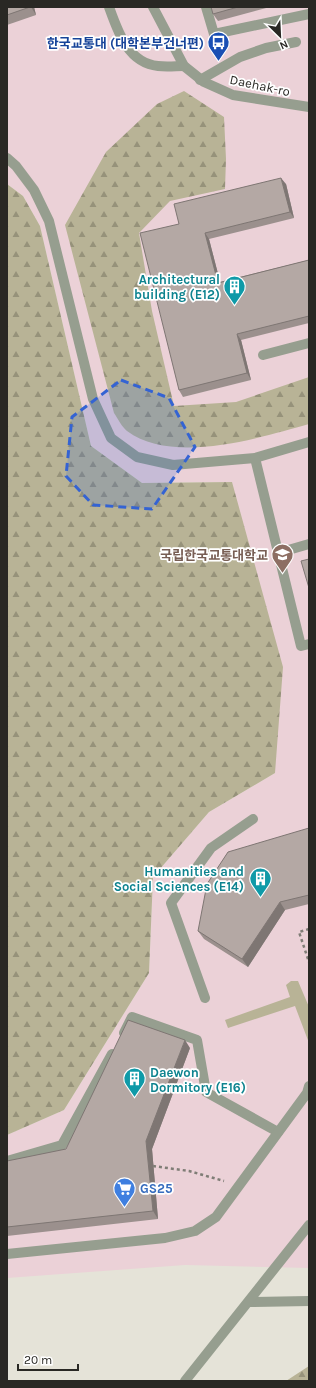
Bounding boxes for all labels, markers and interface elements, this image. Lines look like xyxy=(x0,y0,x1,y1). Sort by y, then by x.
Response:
north arrow xyxy=(260,16,300,56)
bus stop icon: 한국교통대 (대학본부건너편) xyxy=(206,30,232,63)
place label: 한국교통대 (대학본부건너편) xyxy=(47,36,204,51)
text: N xyxy=(278,37,290,52)
street label: Daehak-ro xyxy=(228,72,291,99)
place label: Architectural building (E12) xyxy=(134,272,220,302)
building icon: Architectural building (E12) xyxy=(222,273,248,306)
school or university icon: 국립한국교통대학교 xyxy=(270,542,296,575)
place label: 국립한국교통대학교 xyxy=(160,548,268,563)
place label: Humanities and Social Sciences (E14) xyxy=(114,864,244,894)
building icon: Humanities and Social Sciences (E14) xyxy=(247,865,273,898)
place label: Daewon Dormitory (E16) xyxy=(150,1065,246,1095)
building icon: Daewon Dormitory (E16) xyxy=(122,1066,148,1099)
supermarket icon: GS25 xyxy=(111,1175,137,1208)
place label: GS25 xyxy=(140,1181,173,1196)
scale bar xyxy=(18,1346,78,1372)
text: 20 m xyxy=(24,1353,52,1367)

